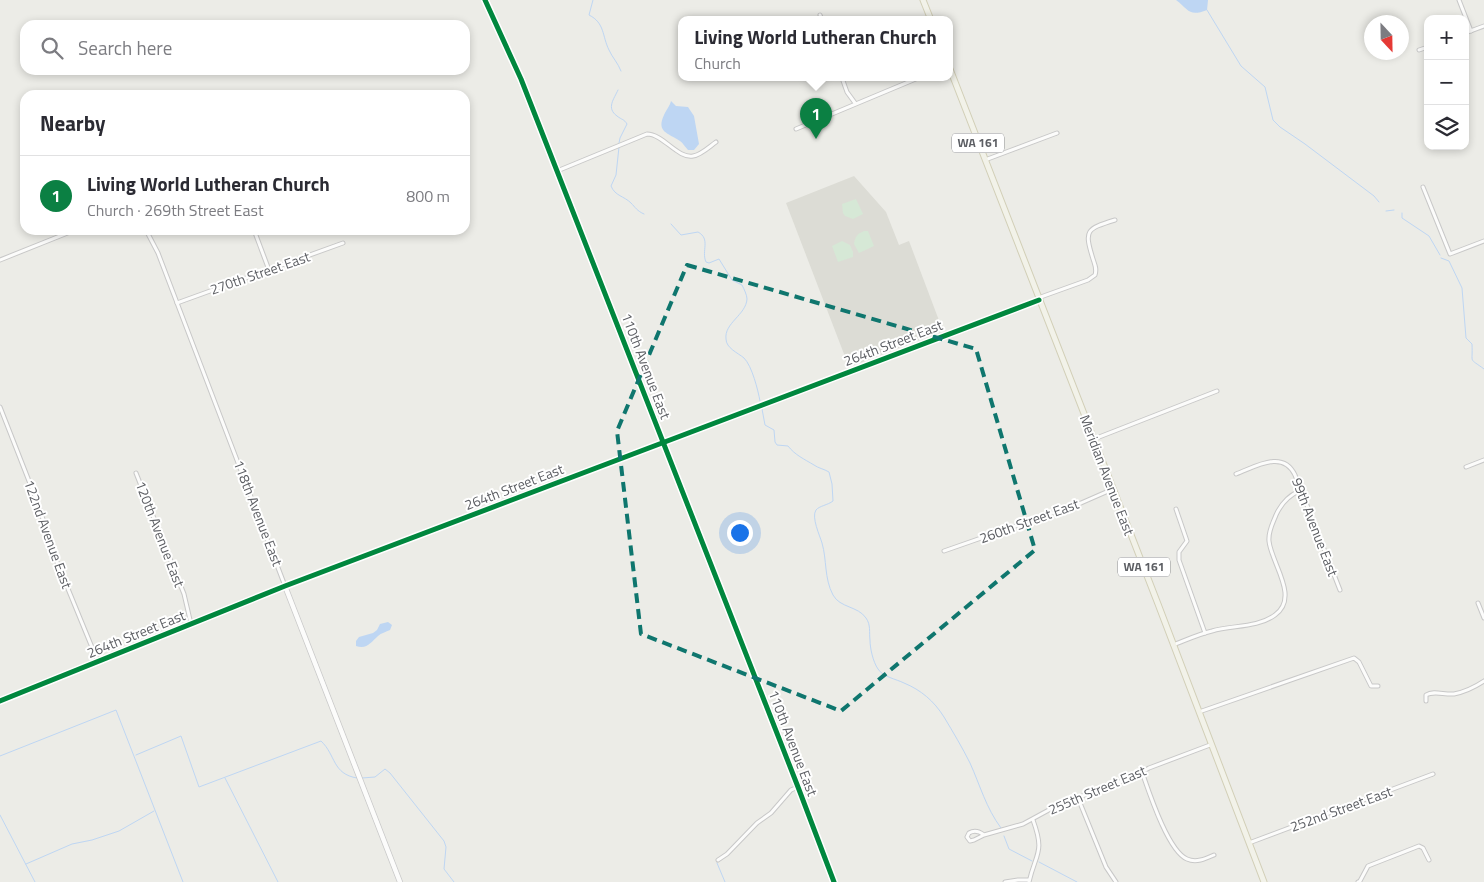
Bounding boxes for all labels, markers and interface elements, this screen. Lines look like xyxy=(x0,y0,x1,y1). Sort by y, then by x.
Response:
north arrow xyxy=(1364,15,1409,60)
map controls xyxy=(1424,15,1469,150)
button: + xyxy=(1424,15,1469,60)
popup xyxy=(678,16,953,81)
search box xyxy=(20,20,470,75)
text: Living World Lutheran Church xyxy=(694,22,937,51)
text: Search here xyxy=(78,33,172,62)
icon: search xyxy=(38,34,66,62)
text: Church xyxy=(694,51,741,75)
button: − xyxy=(1424,60,1469,105)
pin: 1 xyxy=(800,98,832,139)
button: layers xyxy=(1424,105,1469,150)
text: Nearby xyxy=(40,107,105,139)
road number: WA 161 xyxy=(952,134,1004,152)
text: Living World Lutheran Church xyxy=(87,169,330,198)
text: 1 xyxy=(52,184,60,208)
text: 800 m xyxy=(406,184,450,208)
text: Church · 269th Street East xyxy=(87,198,264,222)
street label: 270th Street East xyxy=(207,246,313,299)
street label: 110th Avenue East xyxy=(617,310,676,422)
street label: 264th Street East xyxy=(840,314,945,371)
street label: Meridian Avenue East xyxy=(1075,411,1140,538)
street label: 118th Avenue East xyxy=(229,457,288,569)
street label: 264th Street East xyxy=(461,458,566,515)
street label: 99th Avenue East xyxy=(1287,474,1344,579)
street label: 122nd Avenue East xyxy=(19,476,78,591)
street label: 120th Avenue East xyxy=(131,478,190,590)
street label: 260th Street East xyxy=(976,493,1082,548)
your location xyxy=(727,520,753,546)
road number: WA 161 xyxy=(1118,558,1170,576)
street label: 264th Street East xyxy=(83,604,188,663)
street label: 110th Avenue East xyxy=(764,687,823,799)
street label: 255th Street East xyxy=(1045,759,1149,820)
street label: 252nd Street East xyxy=(1287,780,1395,837)

